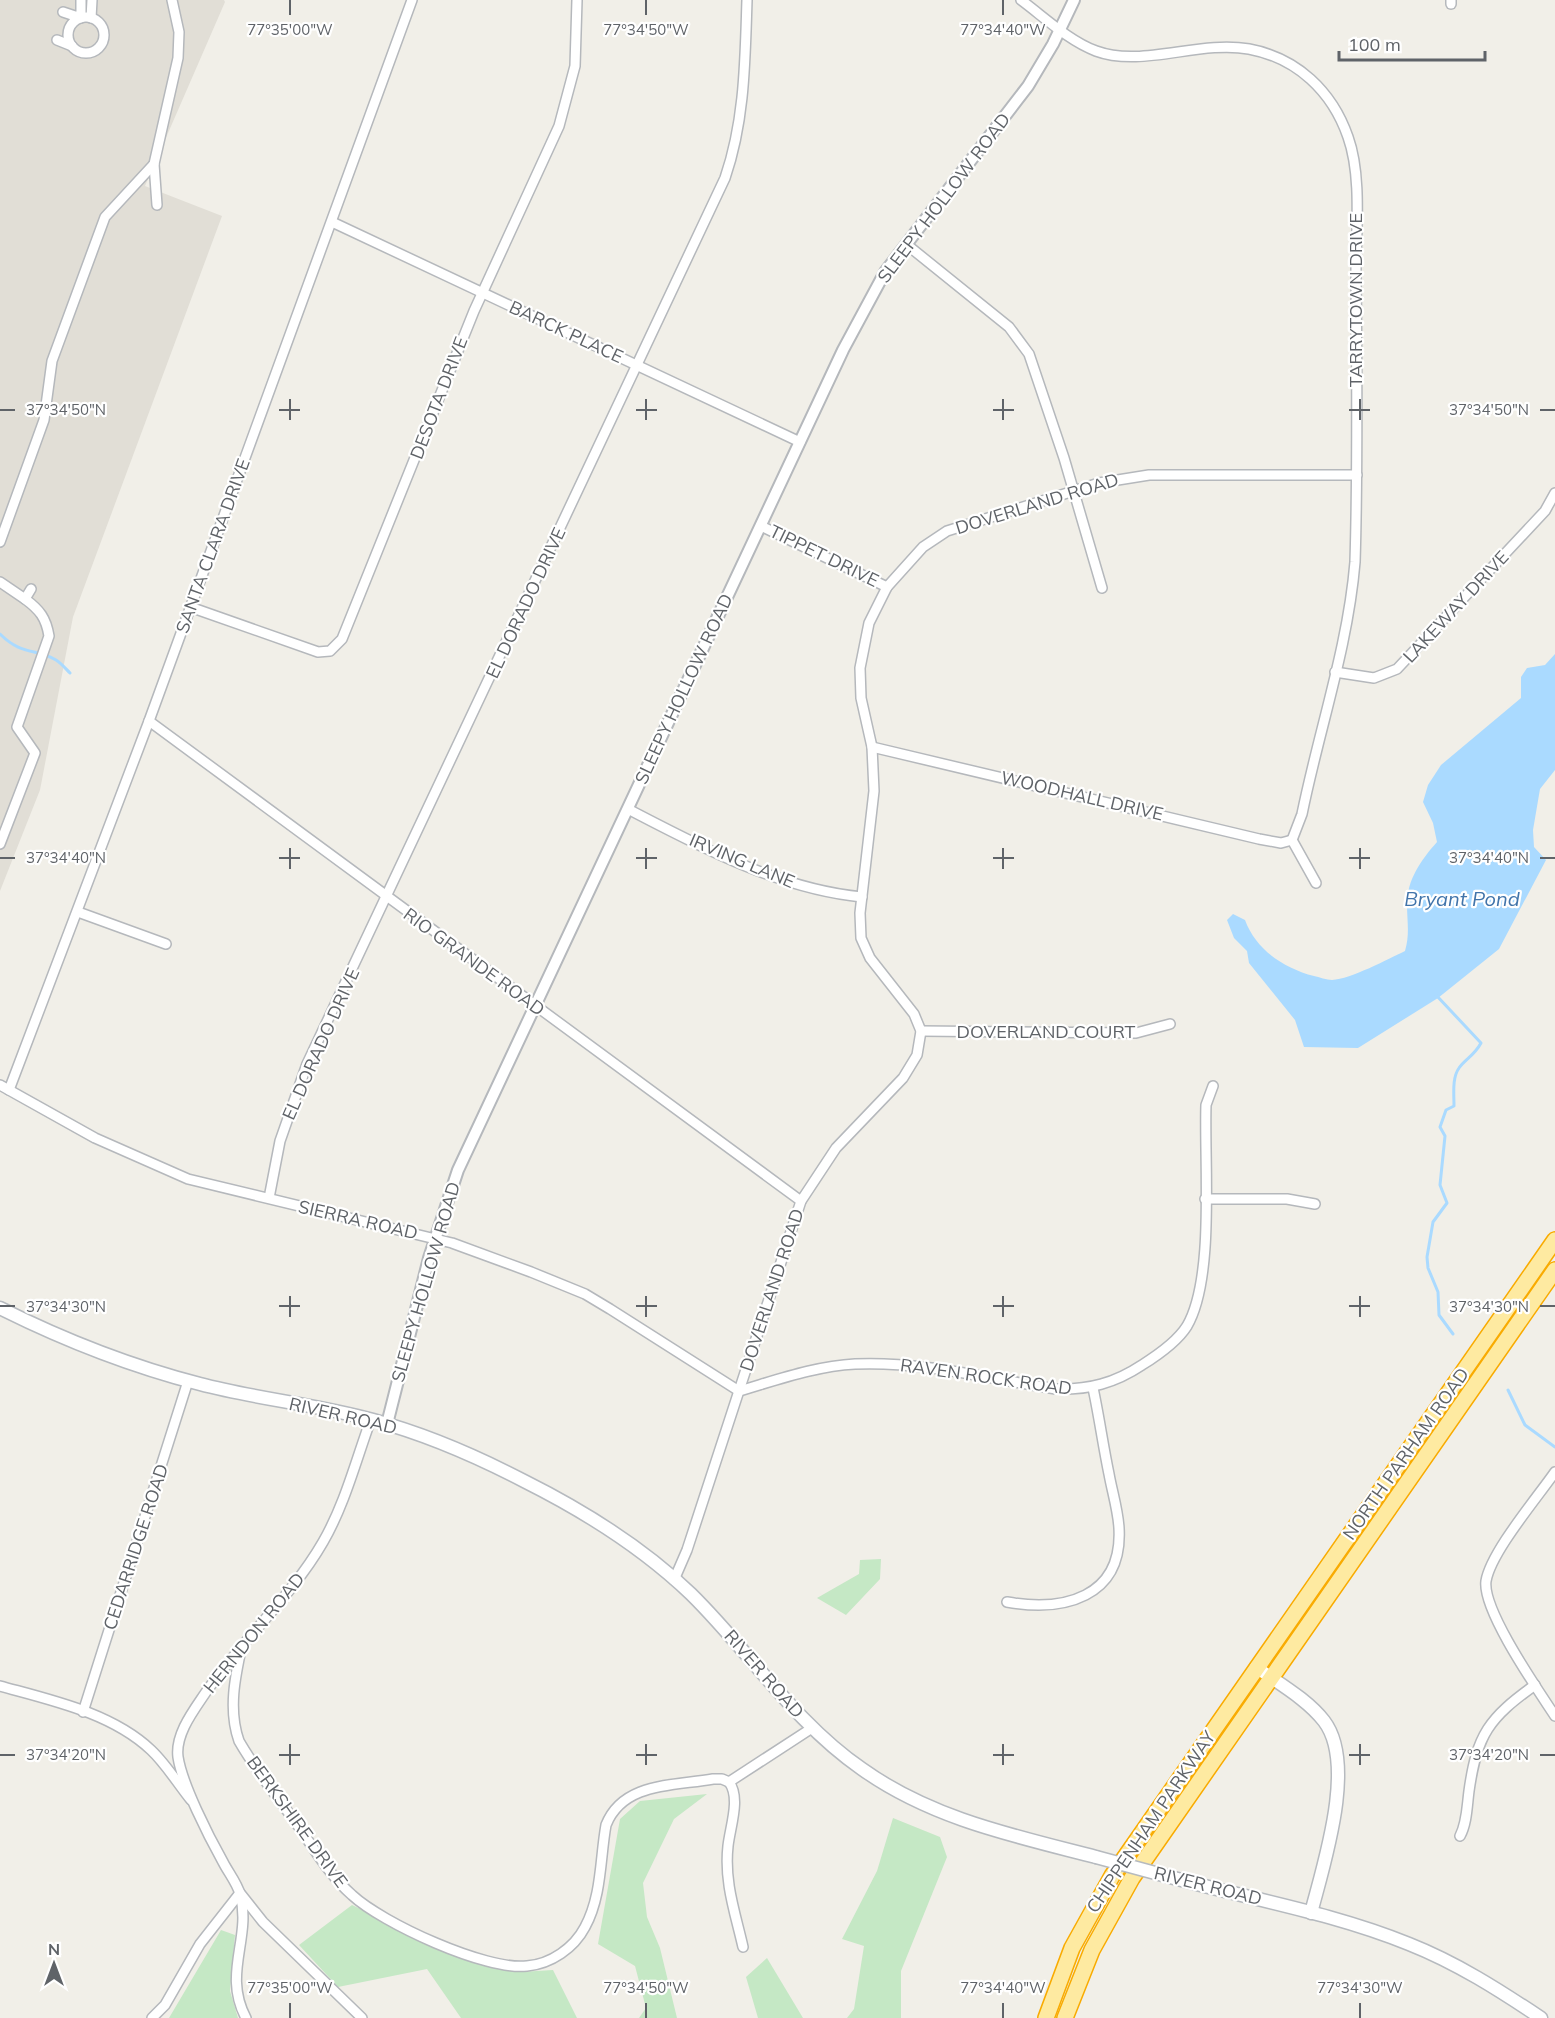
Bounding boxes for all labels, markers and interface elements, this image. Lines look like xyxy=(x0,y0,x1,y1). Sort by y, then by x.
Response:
text: 77°35'00"W xyxy=(247,20,333,39)
text: 77°34'50"W xyxy=(603,20,689,39)
text: 77°34'40"W xyxy=(960,20,1046,39)
scale bar xyxy=(1339,24,1484,62)
text: 100 m xyxy=(1348,33,1401,56)
street label: SLEEPY HOLLOW ROAD xyxy=(872,108,1015,287)
street label: TARRYTOWN DRIVE xyxy=(1344,213,1367,387)
street label: BARCK PLACE xyxy=(506,295,627,368)
street label: DESOTA DRIVE xyxy=(405,333,472,462)
text: 37°34'50"N xyxy=(26,400,106,419)
text: 37°34'50"N xyxy=(1449,400,1529,419)
street label: SANTA CLARA DRIVE xyxy=(170,455,255,636)
street label: DOVERLAND ROAD xyxy=(952,468,1121,539)
street label: TIPPET DRIVE xyxy=(766,519,883,592)
street label: EL DORADO DRIVE xyxy=(481,524,571,682)
street label: LAKEWAY DRIVE xyxy=(1398,546,1513,668)
street label: SLEEPY HOLLOW ROAD xyxy=(629,590,738,788)
street label: WOODHALL DRIVE xyxy=(999,766,1166,825)
street label: IRVING LANE xyxy=(686,828,798,893)
text: 37°34'40"N xyxy=(26,848,106,867)
text: 37°34'40"N xyxy=(1449,848,1529,867)
water label: Bryant Pond xyxy=(1404,886,1520,911)
street label: RIO GRANDE ROAD xyxy=(399,903,550,1021)
street label: EL DORADO DRIVE xyxy=(277,964,364,1123)
street label: DOVERLAND COURT xyxy=(957,1020,1136,1043)
street label: SLEEPY HOLLOW ROAD xyxy=(386,1179,465,1385)
street label: SIERRA ROAD xyxy=(296,1195,420,1244)
street label: DOVERLAND ROAD xyxy=(734,1206,809,1374)
text: 37°34'30"N xyxy=(26,1297,106,1316)
text: 37°34'30"N xyxy=(1449,1297,1529,1316)
street label: RAVEN ROCK ROAD xyxy=(899,1353,1073,1400)
street label: NORTH PARHAM ROAD xyxy=(1337,1363,1474,1544)
street label: RIVER ROAD xyxy=(287,1392,399,1439)
street label: CEDARRIDGE ROAD xyxy=(98,1461,173,1633)
street label: HERNDON ROAD xyxy=(198,1568,309,1698)
street label: RIVER ROAD xyxy=(720,1625,809,1723)
street label: CHIPPENHAM PARKWAY xyxy=(1081,1725,1221,1917)
text: 37°34'20"N xyxy=(26,1745,106,1764)
text: 37°34'20"N xyxy=(1449,1745,1529,1764)
street label: BERKSHIRE DRIVE xyxy=(242,1751,353,1892)
street label: RIVER ROAD xyxy=(1152,1861,1264,1910)
north arrow xyxy=(24,1934,84,1994)
text: N xyxy=(48,1939,60,1959)
text: 77°35'00"W xyxy=(247,1978,333,1997)
text: 77°34'50"W xyxy=(603,1978,689,1997)
text: 77°34'40"W xyxy=(960,1978,1046,1997)
text: 77°34'30"W xyxy=(1317,1978,1403,1997)

